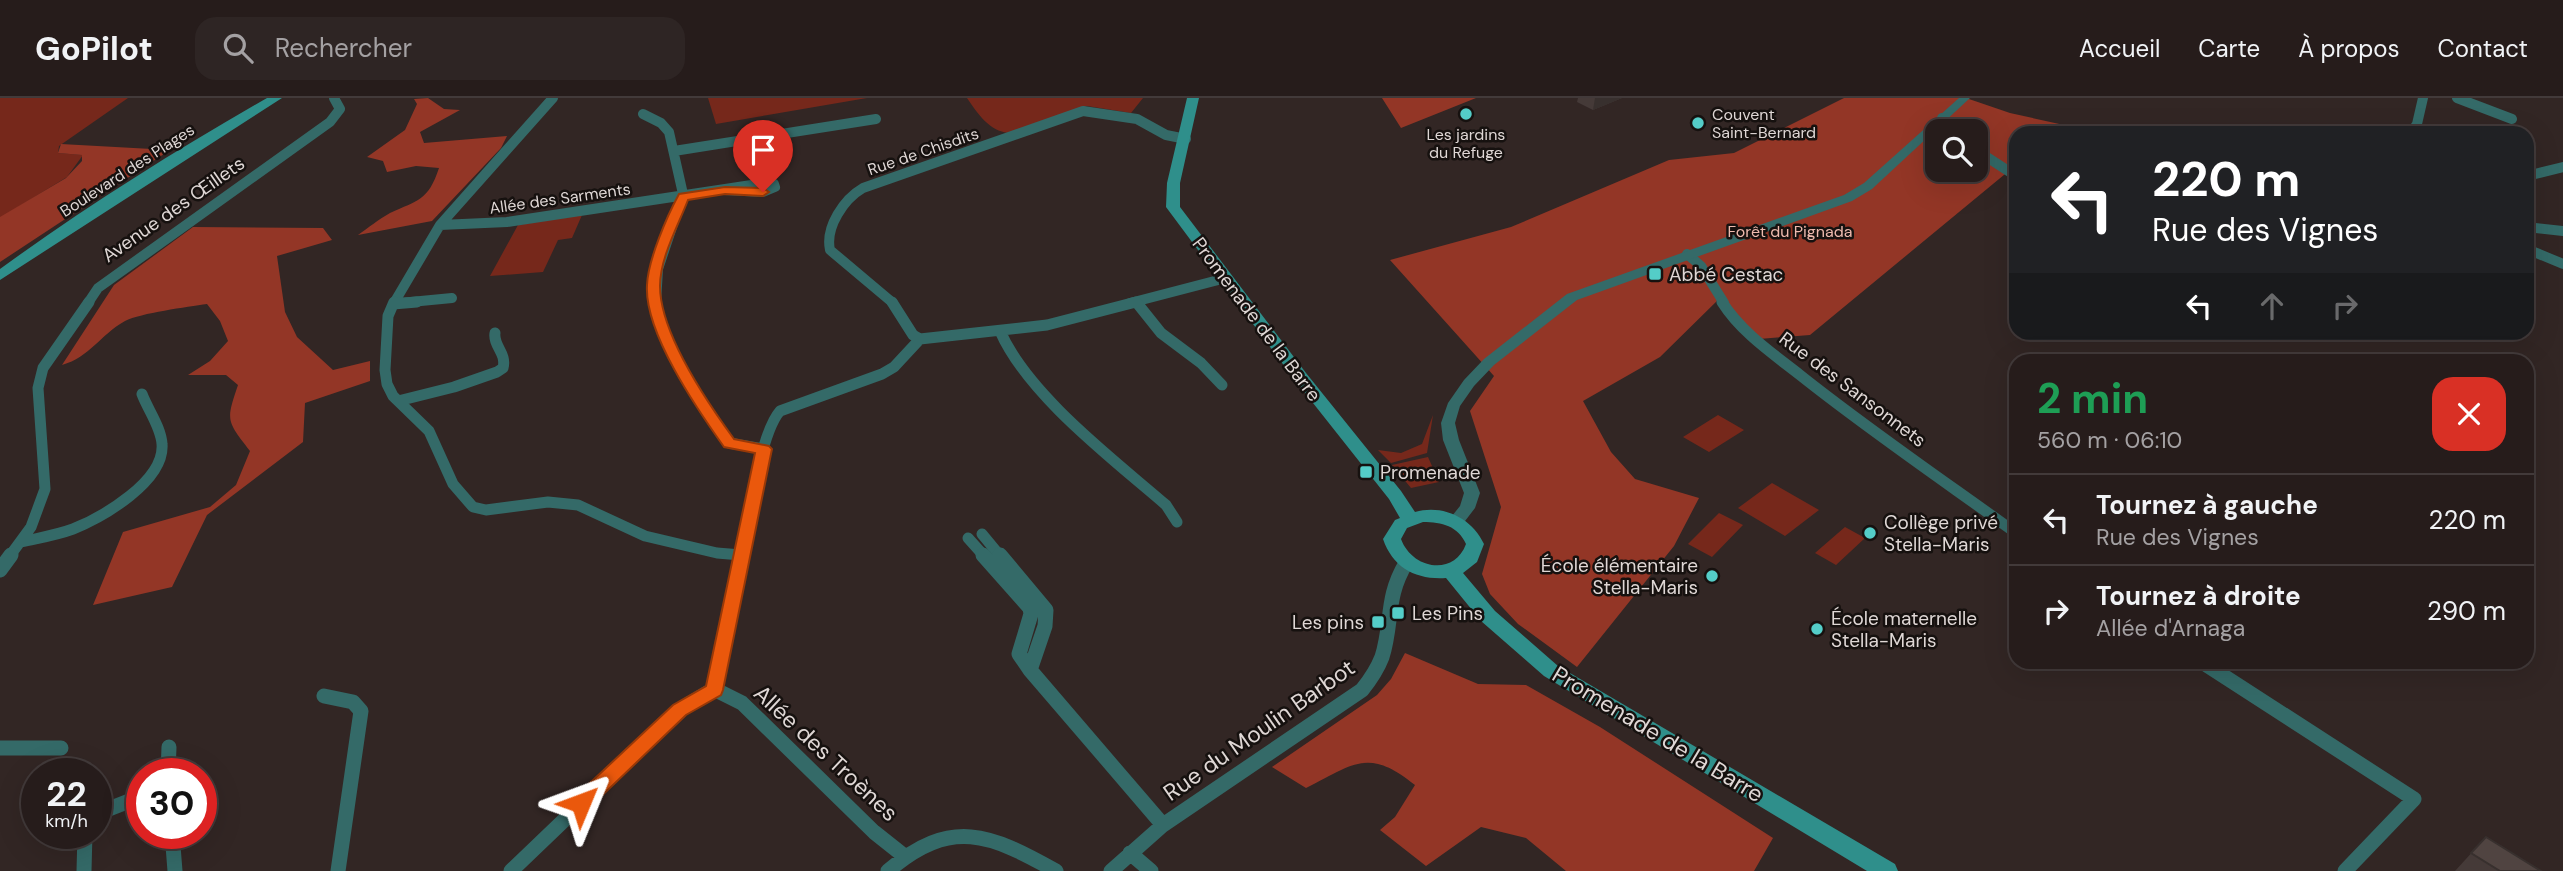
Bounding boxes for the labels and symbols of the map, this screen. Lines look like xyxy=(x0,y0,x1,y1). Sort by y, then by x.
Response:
place label: Couvent Saint-Bernard xyxy=(1712,104,1816,143)
marker: Les jardins du Refuge xyxy=(1458,106,1474,122)
marker: Couvent Saint-Bernard xyxy=(1690,115,1706,131)
street label: Boulevard des Plages xyxy=(56,119,198,222)
pin xyxy=(733,120,793,192)
street label: Rue de Chisdits xyxy=(865,123,981,180)
place label: Les jardins du Refuge xyxy=(1427,124,1505,163)
street label: Avenue des Œillets xyxy=(97,151,250,268)
street label: Allée des Sarments xyxy=(488,178,632,219)
park label: Forêt du Pignada xyxy=(1728,221,1852,242)
street label: Promenade de la Barre xyxy=(1187,232,1327,406)
place label: Abbé Cestac xyxy=(1669,262,1783,287)
marker: Abbé Cestac xyxy=(1647,266,1663,282)
street label: Rue des Sansonnets xyxy=(1774,326,1931,453)
place label: Promenade xyxy=(1380,460,1481,485)
marker: Promenade xyxy=(1358,464,1374,480)
place label: Collège privé Stella-Maris xyxy=(1884,510,1998,557)
marker: Collège privé Stella-Maris xyxy=(1862,525,1878,541)
place label: École élémentaire Stella-Maris xyxy=(1541,553,1698,600)
marker: École élémentaire Stella-Maris xyxy=(1704,568,1720,584)
place label: Les Pins xyxy=(1412,601,1483,626)
marker: Les Pins xyxy=(1390,605,1406,621)
place label: École maternelle Stella-Maris xyxy=(1831,606,1977,653)
place label: Les pins xyxy=(1292,610,1364,635)
marker: Les pins xyxy=(1370,614,1386,630)
marker: École maternelle Stella-Maris xyxy=(1809,621,1825,637)
street label: Rue du Moulin Barbot xyxy=(1157,653,1361,807)
street label: Promenade de la Barre xyxy=(1547,659,1769,809)
street label: Allée des Troènes xyxy=(747,678,905,828)
speed limit sign: 30 xyxy=(126,758,217,849)
position arrow xyxy=(544,766,618,840)

